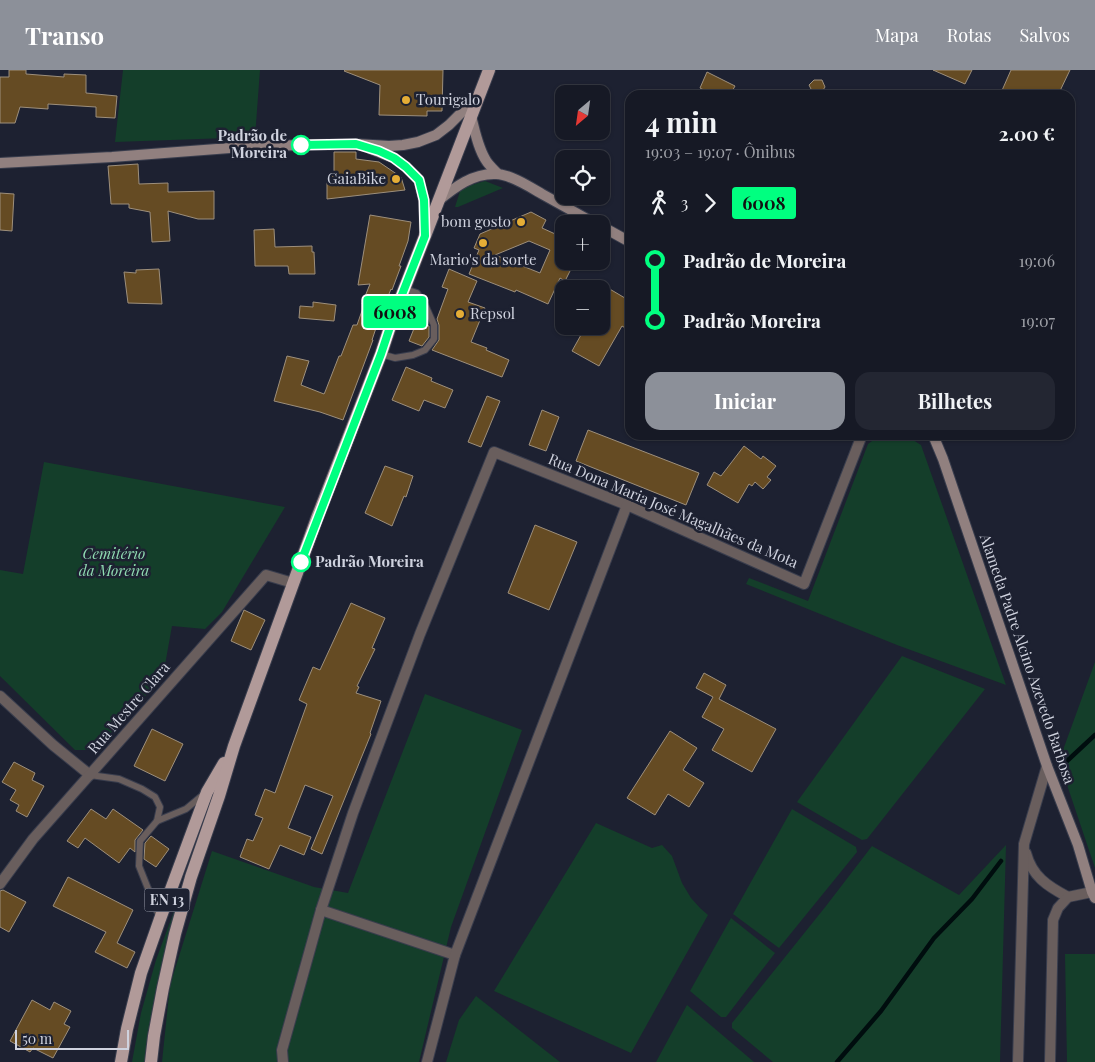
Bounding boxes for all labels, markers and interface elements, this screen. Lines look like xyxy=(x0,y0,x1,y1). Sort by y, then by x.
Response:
text: Transo xyxy=(25,19,104,51)
text: Mapa xyxy=(875,23,919,47)
text: Rotas xyxy=(947,23,992,47)
text: Salvos xyxy=(1020,23,1070,47)
north arrow xyxy=(555,85,610,140)
map controls xyxy=(555,85,610,335)
place label: Tourigalo xyxy=(416,89,480,109)
marker: Tourigalo xyxy=(400,94,412,106)
text: 4 min xyxy=(645,103,717,140)
text: 2.00 € xyxy=(999,120,1055,146)
place label: Padrão de Moreira xyxy=(218,125,287,162)
marker: Padrão de Moreira xyxy=(291,135,311,155)
text: 19:03 – 19:07 · Ônibus xyxy=(645,141,795,162)
button: locate xyxy=(555,150,610,205)
place label: GaiaBike xyxy=(327,168,386,188)
marker: GaiaBike xyxy=(390,173,402,185)
icon: walk xyxy=(645,189,673,217)
icon: forward xyxy=(696,189,724,217)
text: 6008 xyxy=(742,191,786,215)
text: 3 xyxy=(681,192,688,213)
place label: bom gosto xyxy=(441,211,511,231)
button: + xyxy=(555,215,610,270)
marker: bom gosto xyxy=(515,216,527,228)
marker: Mario's da sorte xyxy=(477,237,489,249)
text: Padrão de Moreira xyxy=(683,247,846,273)
place label: Mario's da sorte xyxy=(430,249,537,269)
text: 19:06 xyxy=(1019,250,1055,271)
button: − xyxy=(555,280,610,335)
line badge: 6008 xyxy=(360,296,430,328)
text: 6008 xyxy=(373,300,417,324)
place label: Repsol xyxy=(470,303,515,323)
text: Padrão Moreira xyxy=(683,307,821,333)
marker: Repsol xyxy=(454,308,466,320)
text: 19:07 xyxy=(1021,310,1055,331)
button: Iniciar xyxy=(645,372,845,430)
button: Bilhetes xyxy=(855,372,1055,430)
street label: Rua Dona Maria José Magalhães da Mota xyxy=(545,448,802,572)
street label: Alameda Padre Alcino Azevedo Barbosa xyxy=(975,530,1080,787)
park label: Cemitério da Moreira xyxy=(79,543,150,580)
place label: Padrão Moreira xyxy=(315,551,424,571)
marker: Padrão Moreira xyxy=(291,552,311,572)
street label: Rua Mestre Clara xyxy=(83,657,174,758)
road number: EN 13 xyxy=(144,888,190,912)
scale bar xyxy=(15,1027,129,1050)
text: 50 m xyxy=(22,1029,52,1048)

